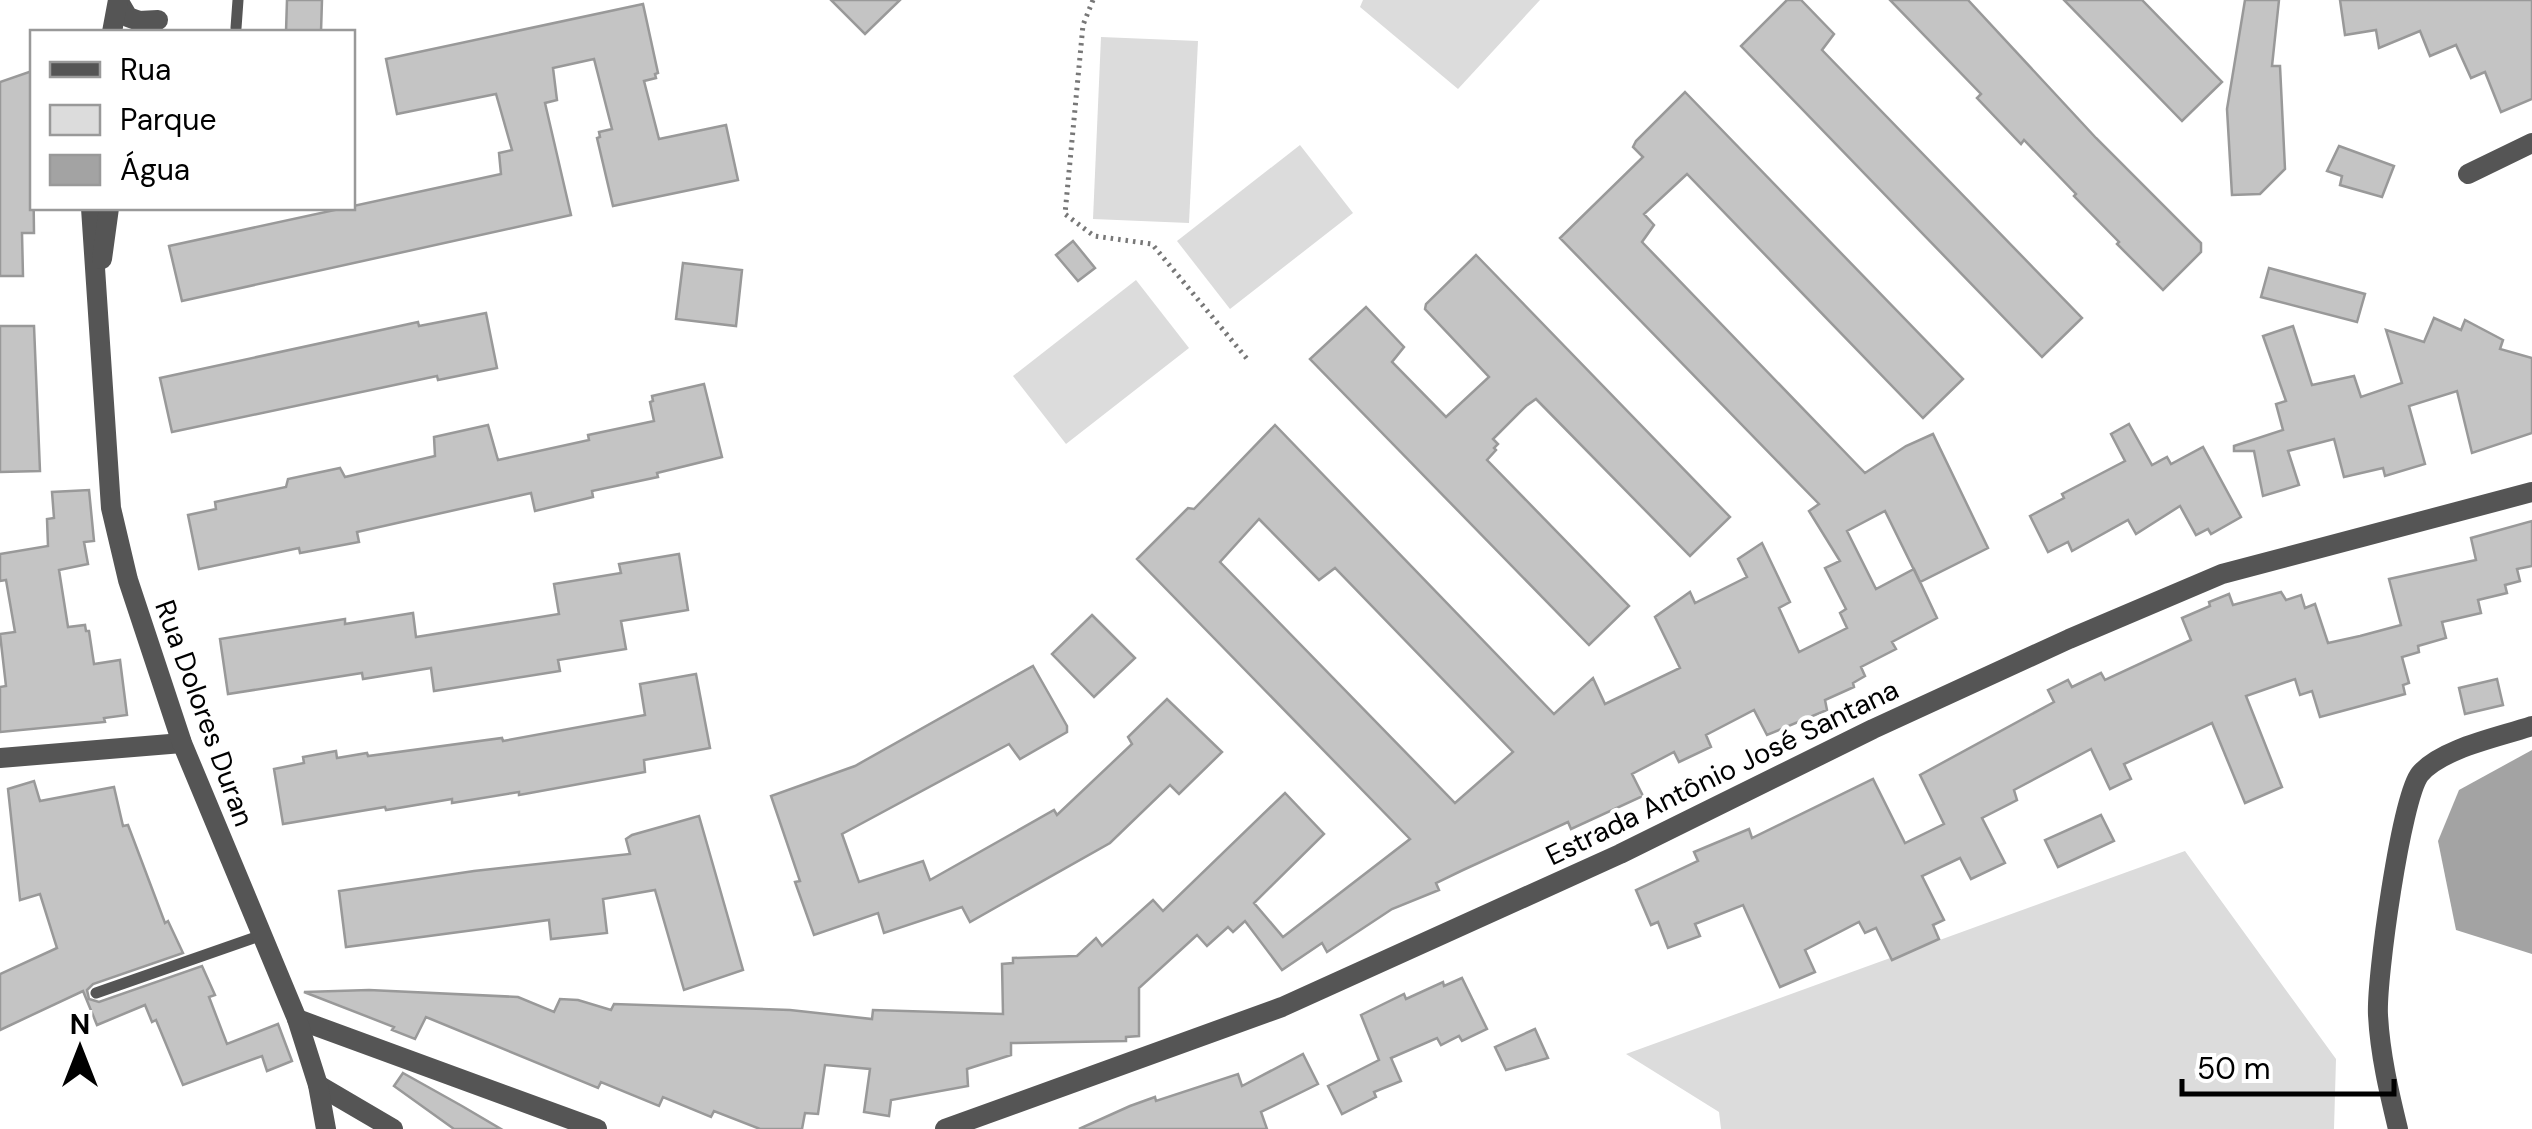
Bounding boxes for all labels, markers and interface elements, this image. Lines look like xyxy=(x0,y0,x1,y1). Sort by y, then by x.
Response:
legend xyxy=(30,30,355,210)
text: Rua xyxy=(120,50,171,89)
text: Parque xyxy=(120,100,217,139)
text: Água xyxy=(120,150,190,189)
street label: Rua Dolores Duran xyxy=(146,595,263,831)
street label: Estrada Antônio José Santana xyxy=(1540,671,1905,874)
north arrow xyxy=(30,999,130,1099)
text: N xyxy=(70,1006,90,1043)
scale bar xyxy=(2182,1034,2394,1096)
text: 50 m xyxy=(2197,1049,2271,1088)

